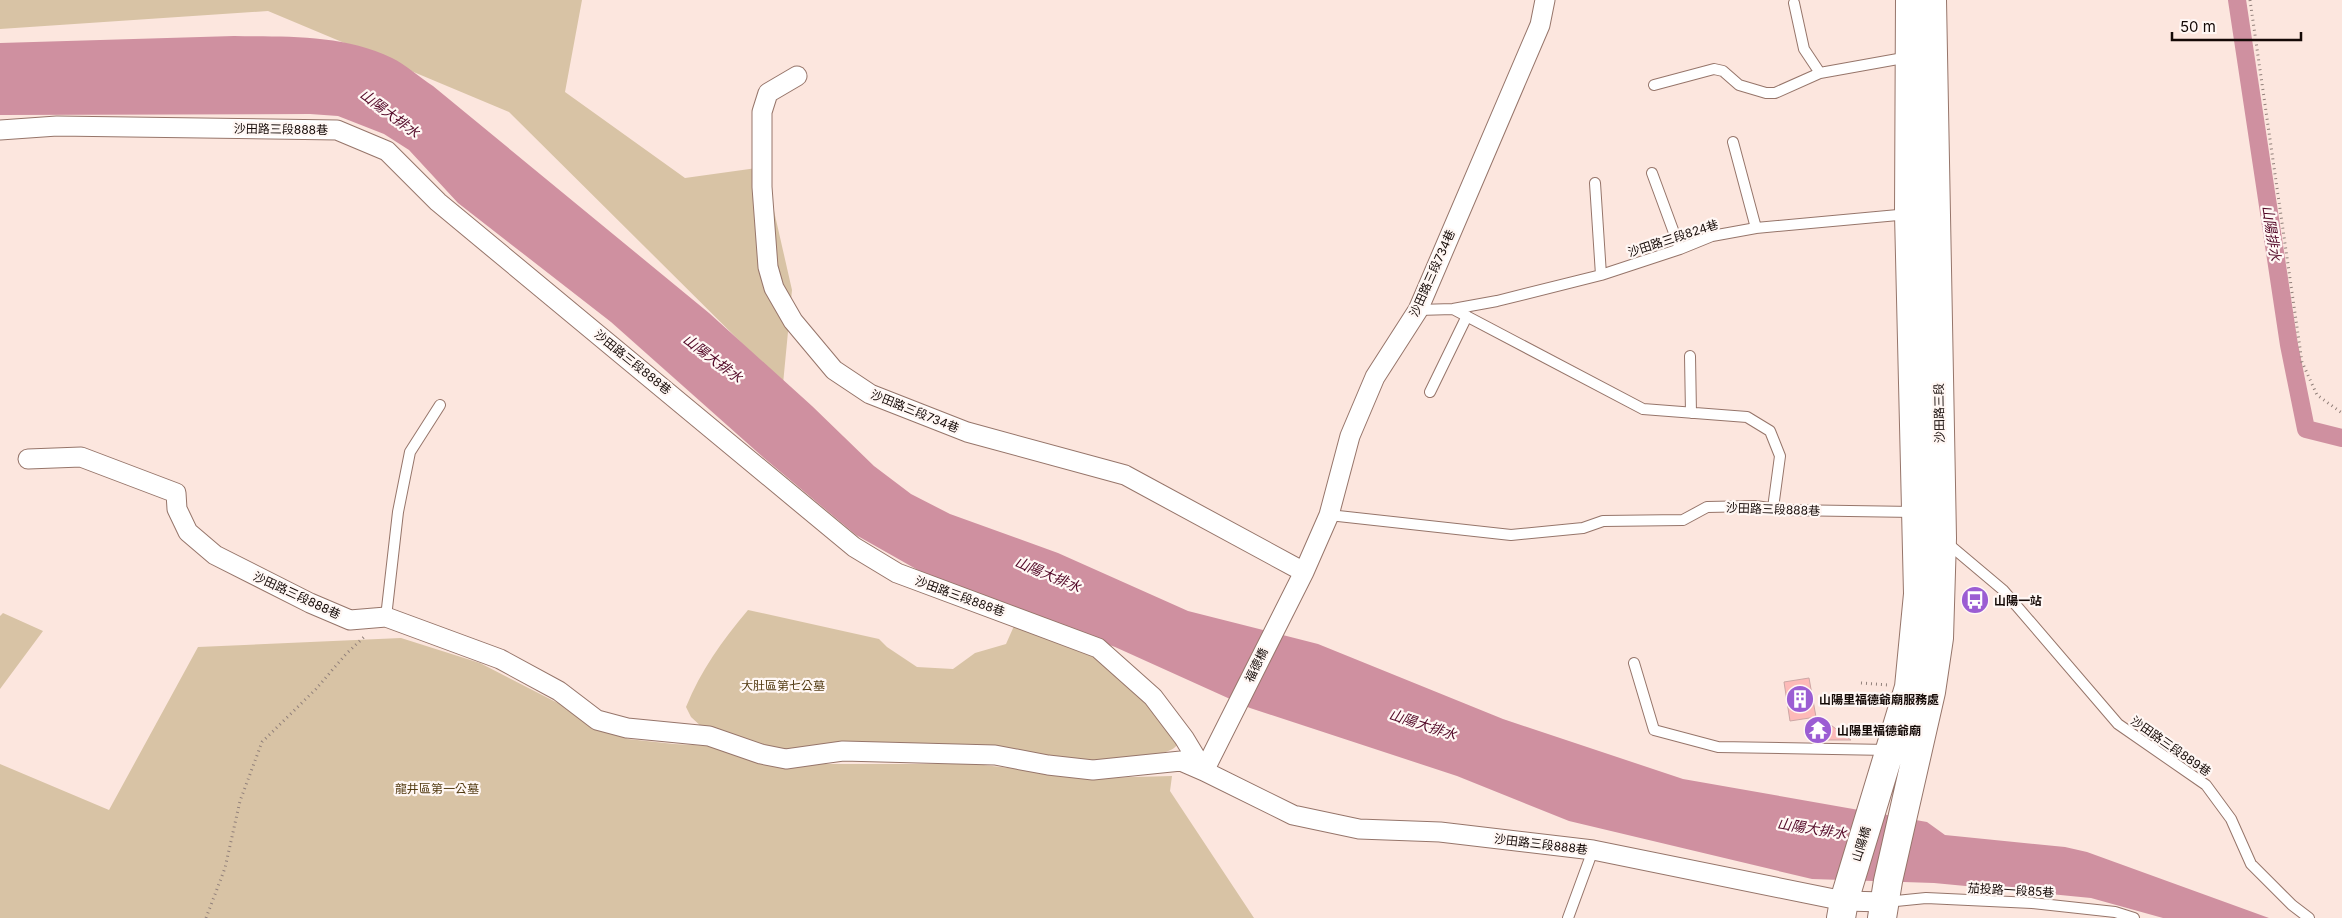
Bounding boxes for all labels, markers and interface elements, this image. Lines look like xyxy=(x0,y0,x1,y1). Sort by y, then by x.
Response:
scale bar xyxy=(2172,10,2301,42)
text: 50 m xyxy=(2180,17,2216,36)
water label: 山陽大排水 xyxy=(357,85,424,141)
street label: 沙田路三段888巷 xyxy=(234,121,328,137)
water label: 山陽排水 xyxy=(2259,204,2285,263)
street label: 沙田路三段824巷 xyxy=(1626,216,1720,260)
street label: 沙田路三段734巷 xyxy=(1406,227,1458,319)
street label: 沙田路三段888巷 xyxy=(592,327,674,397)
water label: 山陽大排水 xyxy=(680,330,747,386)
street label: 沙田路三段 xyxy=(1931,383,1947,443)
street label: 沙田路三段734巷 xyxy=(869,386,961,436)
street label: 沙田路三段888巷 xyxy=(1726,500,1820,518)
water label: 山陽大排水 xyxy=(1012,553,1084,596)
street label: 沙田路三段888巷 xyxy=(251,568,343,622)
street label: 沙田路三段888巷 xyxy=(913,573,1007,619)
bus stop icon: 山陽一站 xyxy=(1960,585,1990,615)
place label: 山陽一站 xyxy=(1994,593,2042,608)
street label: 福德橋 xyxy=(1241,646,1271,684)
park label: 大肚區第七公墓 xyxy=(741,678,825,693)
building icon: 山陽里福德爺廟服務處 xyxy=(1785,684,1815,714)
place label: 山陽里福德爺廟服務處 xyxy=(1819,692,1939,707)
water label: 山陽大排水 xyxy=(1387,705,1460,743)
street label: 沙田路三段889巷 xyxy=(2128,713,2214,779)
temple icon: 山陽里福德爺廟 xyxy=(1803,715,1833,745)
place label: 山陽里福德爺廟 xyxy=(1837,723,1921,738)
park label: 龍井區第一公墓 xyxy=(395,781,479,796)
water label: 山陽大排水 xyxy=(1776,814,1849,842)
street label: 山陽橋 xyxy=(1849,825,1873,863)
street label: 沙田路三段888巷 xyxy=(1493,831,1589,857)
street label: 茄投路一段85巷 xyxy=(1967,880,2055,900)

